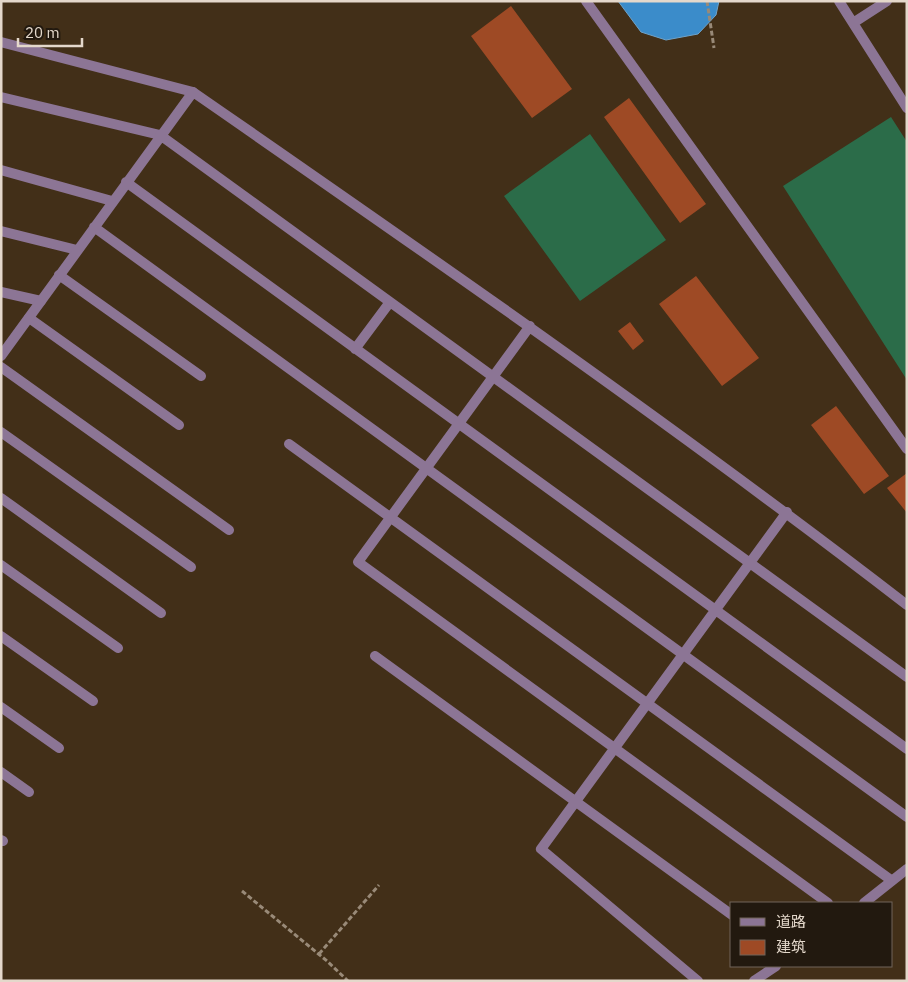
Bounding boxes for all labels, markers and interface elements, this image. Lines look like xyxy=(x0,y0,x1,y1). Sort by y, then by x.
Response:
scale bar xyxy=(18,15,81,47)
text: 20 m xyxy=(25,23,60,42)
legend xyxy=(730,902,893,967)
text: 道路 xyxy=(776,912,806,931)
text: 建筑 xyxy=(776,937,806,956)

